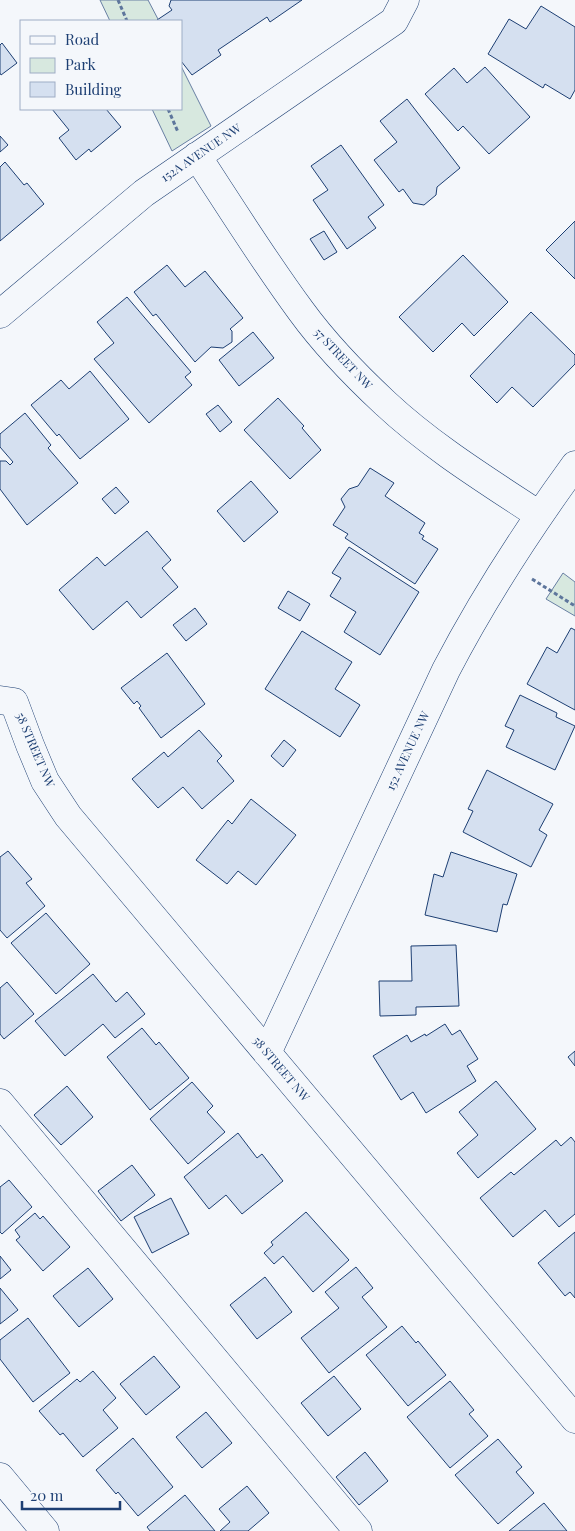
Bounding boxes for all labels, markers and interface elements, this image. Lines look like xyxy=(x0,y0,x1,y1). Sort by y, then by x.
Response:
legend xyxy=(20,20,182,110)
text: Road xyxy=(65,29,99,49)
text: Park xyxy=(65,54,97,74)
text: Building xyxy=(65,79,122,99)
street label: 152A AVENUE NW xyxy=(157,119,244,185)
street label: 57 STREET NW xyxy=(311,324,376,393)
street label: 152 AVENUE NW xyxy=(382,708,433,793)
street label: 58 STREET NW xyxy=(13,710,59,790)
street label: 58 STREET NW xyxy=(250,1033,314,1104)
scale bar xyxy=(22,1478,120,1510)
text: 20 m xyxy=(30,1485,64,1505)

